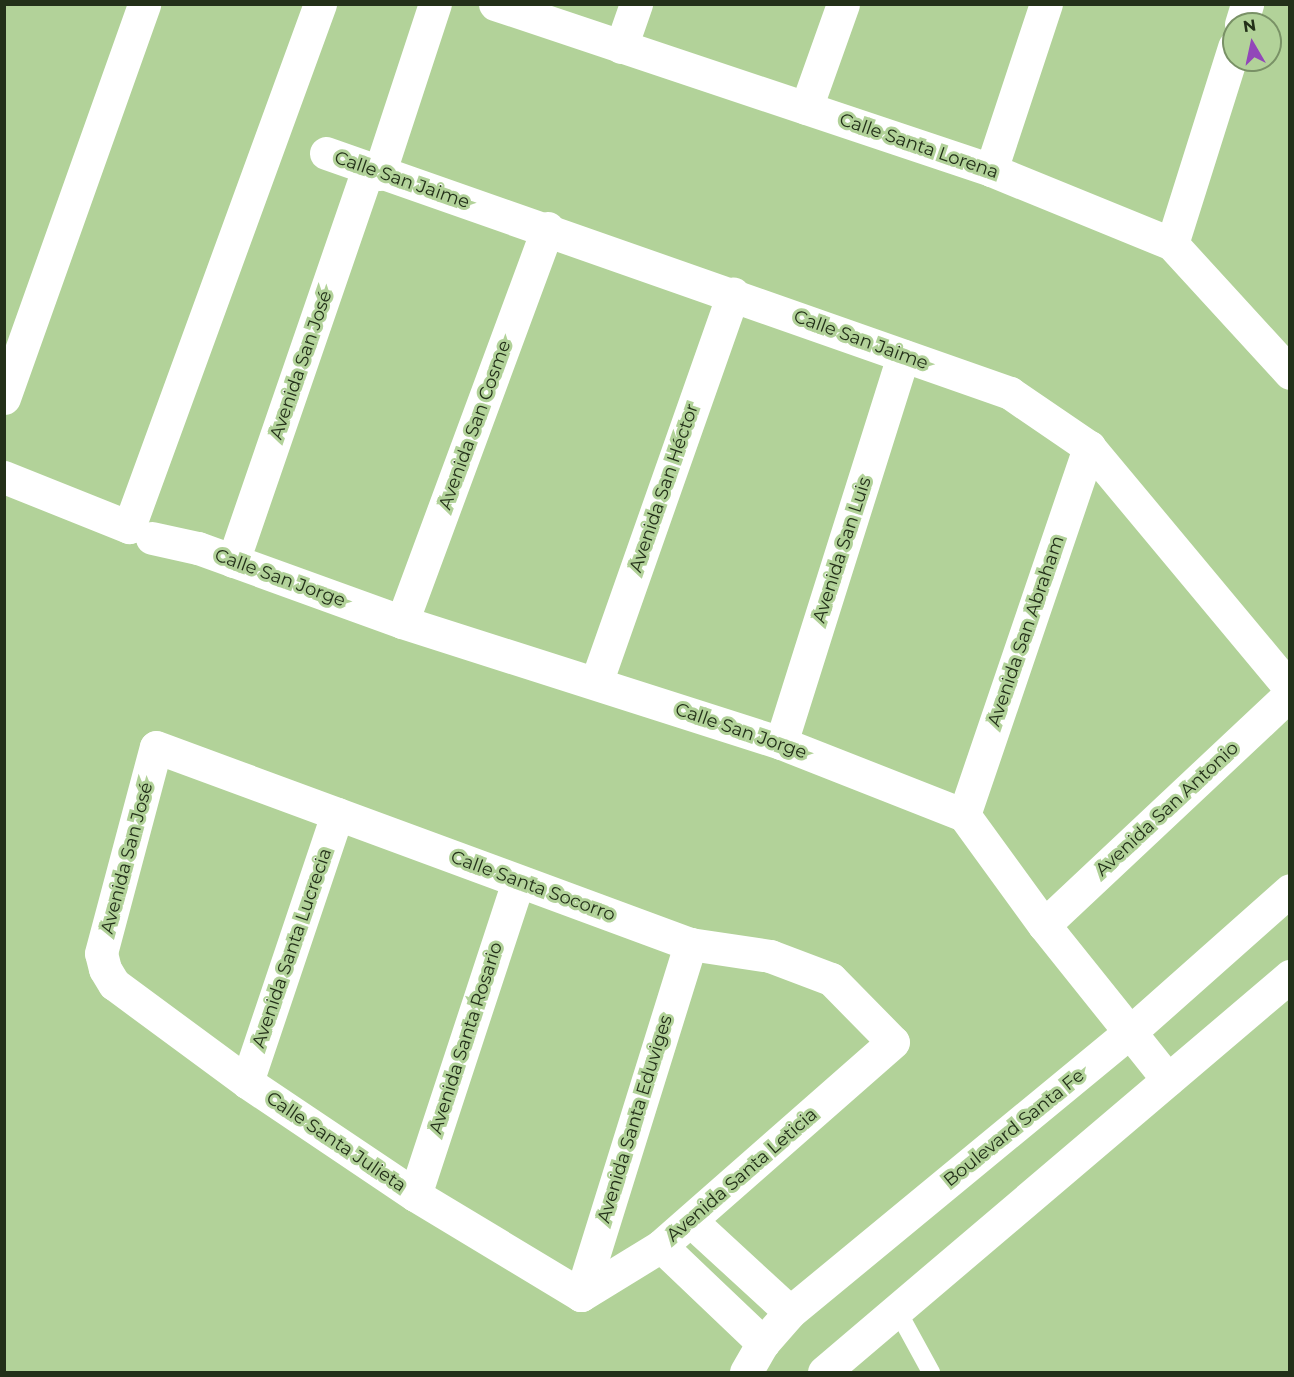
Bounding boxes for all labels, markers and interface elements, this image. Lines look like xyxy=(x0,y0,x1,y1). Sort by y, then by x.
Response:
north arrow xyxy=(1222,12,1282,72)
text: N xyxy=(1242,15,1257,36)
street label: Calle Santa Lorena xyxy=(837,109,1001,183)
street label: Calle San Jaime xyxy=(332,147,472,213)
street label: Avenida San José xyxy=(265,288,337,442)
street label: Calle San Jaime xyxy=(791,306,931,374)
street label: Avenida San Cosme xyxy=(434,338,516,512)
street label: Avenida San Héctor xyxy=(625,401,703,575)
street label: Avenida San Luis xyxy=(808,474,876,626)
street label: Avenida San Abraham xyxy=(983,533,1069,729)
street label: Calle San Jorge xyxy=(212,544,348,612)
street label: Calle San Jorge xyxy=(672,698,810,764)
street label: Avenida San Antonio xyxy=(1091,737,1243,881)
street label: Avenida San José xyxy=(96,780,158,936)
street label: Avenida Santa Lucrecia xyxy=(248,845,336,1051)
street label: Calle Santa Socorro xyxy=(448,846,618,926)
street label: Avenida Santa Rosario xyxy=(425,939,507,1137)
street label: Avenida Santa Eduviges xyxy=(593,1012,677,1226)
street label: Boulevard Santa Fe xyxy=(939,1065,1089,1191)
street label: Calle Santa Julieta xyxy=(262,1087,410,1197)
street label: Avenida Santa Leticia xyxy=(662,1104,822,1246)

